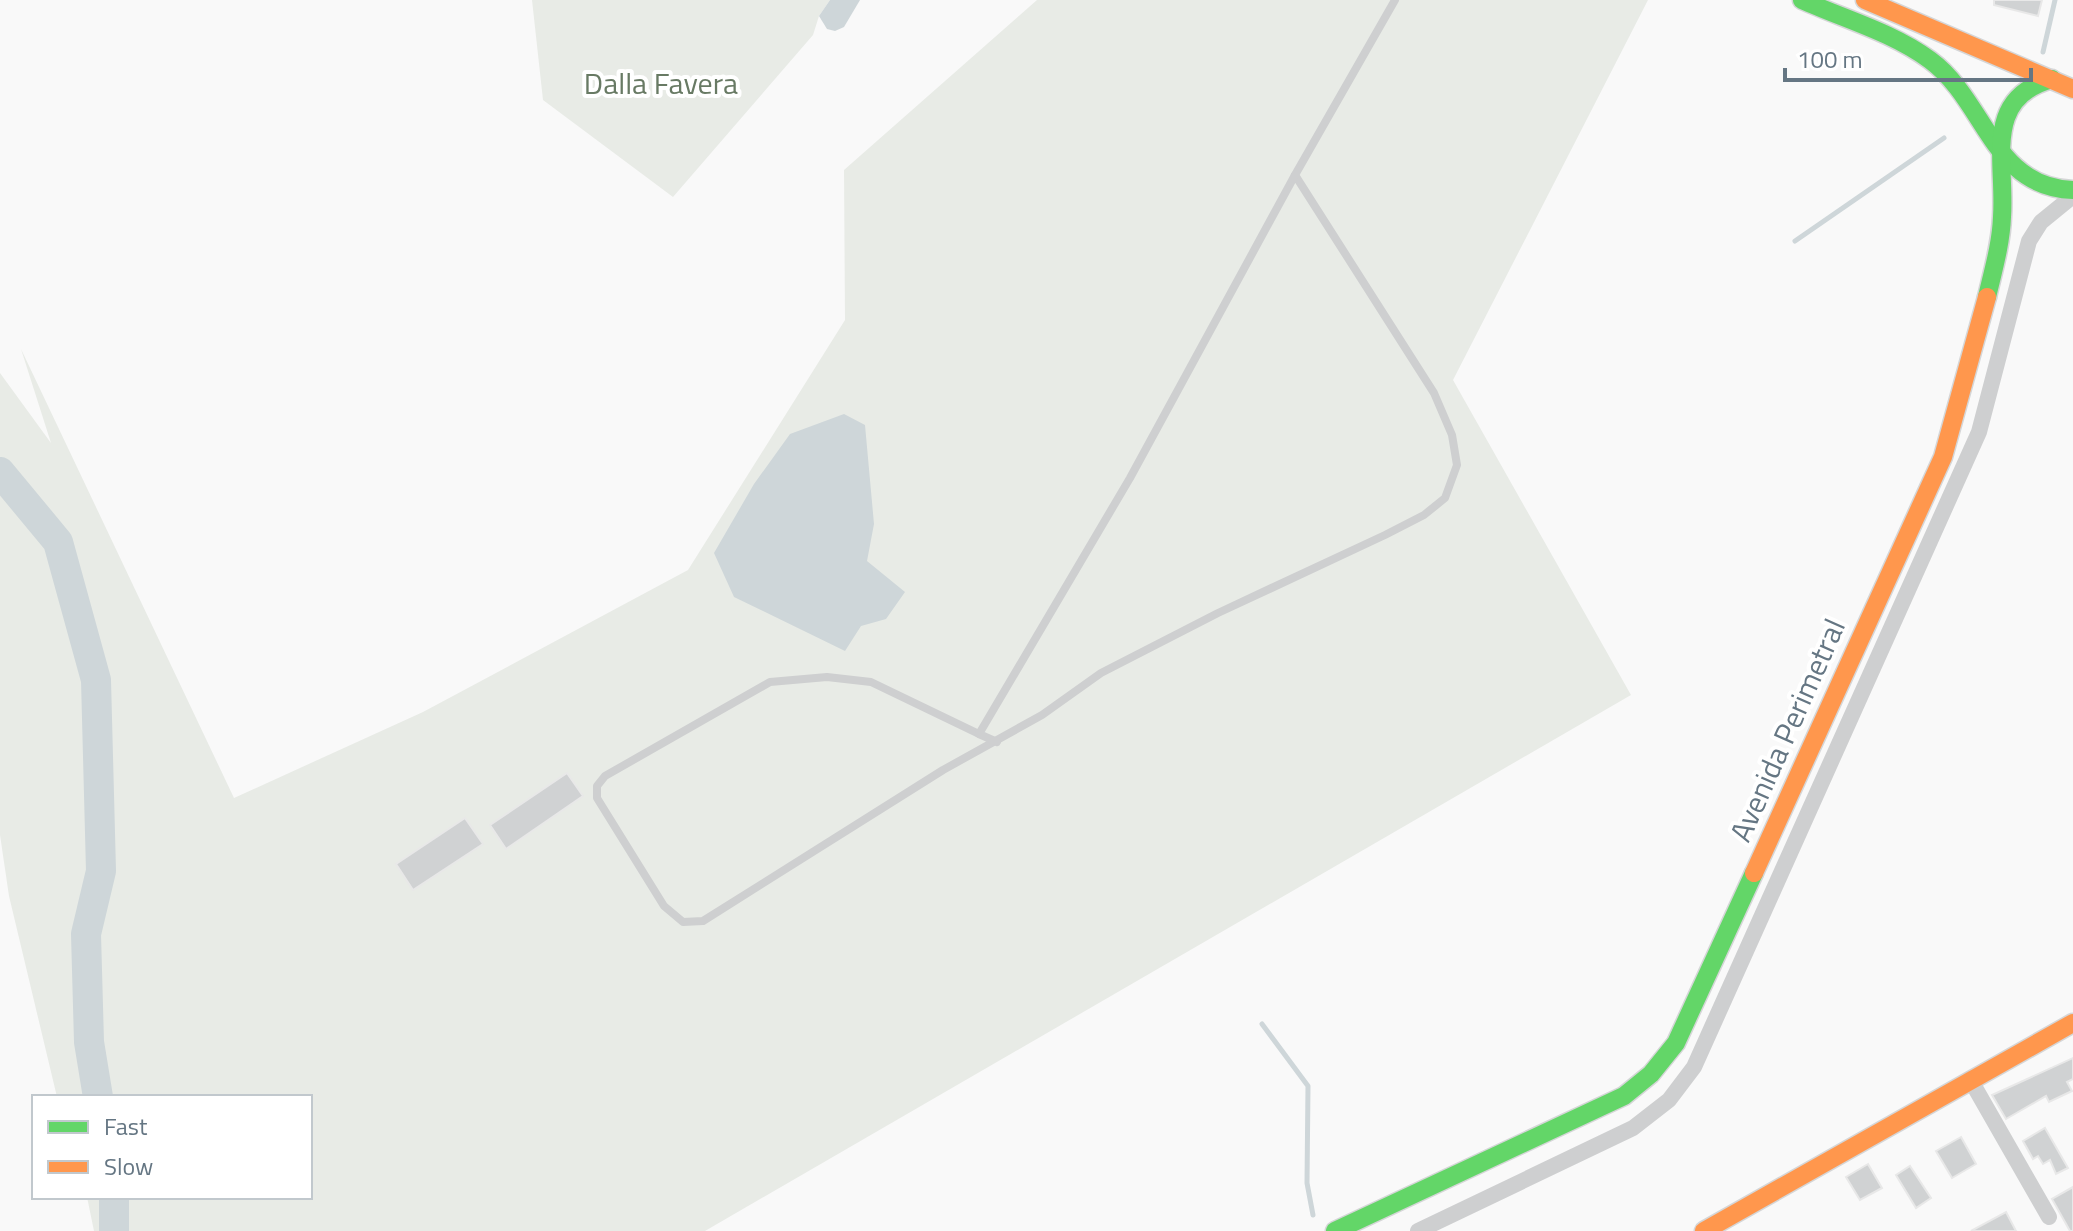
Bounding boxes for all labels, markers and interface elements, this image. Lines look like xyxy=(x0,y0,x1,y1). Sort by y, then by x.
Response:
scale bar xyxy=(1785,32,2031,82)
text: 100 m xyxy=(1797,41,1863,77)
park label: Dalla Favera xyxy=(584,60,738,106)
street label: Avenida Perimetral xyxy=(1717,611,1857,849)
legend xyxy=(32,1095,312,1199)
text: Fast xyxy=(104,1108,148,1144)
text: Slow xyxy=(104,1148,153,1184)

